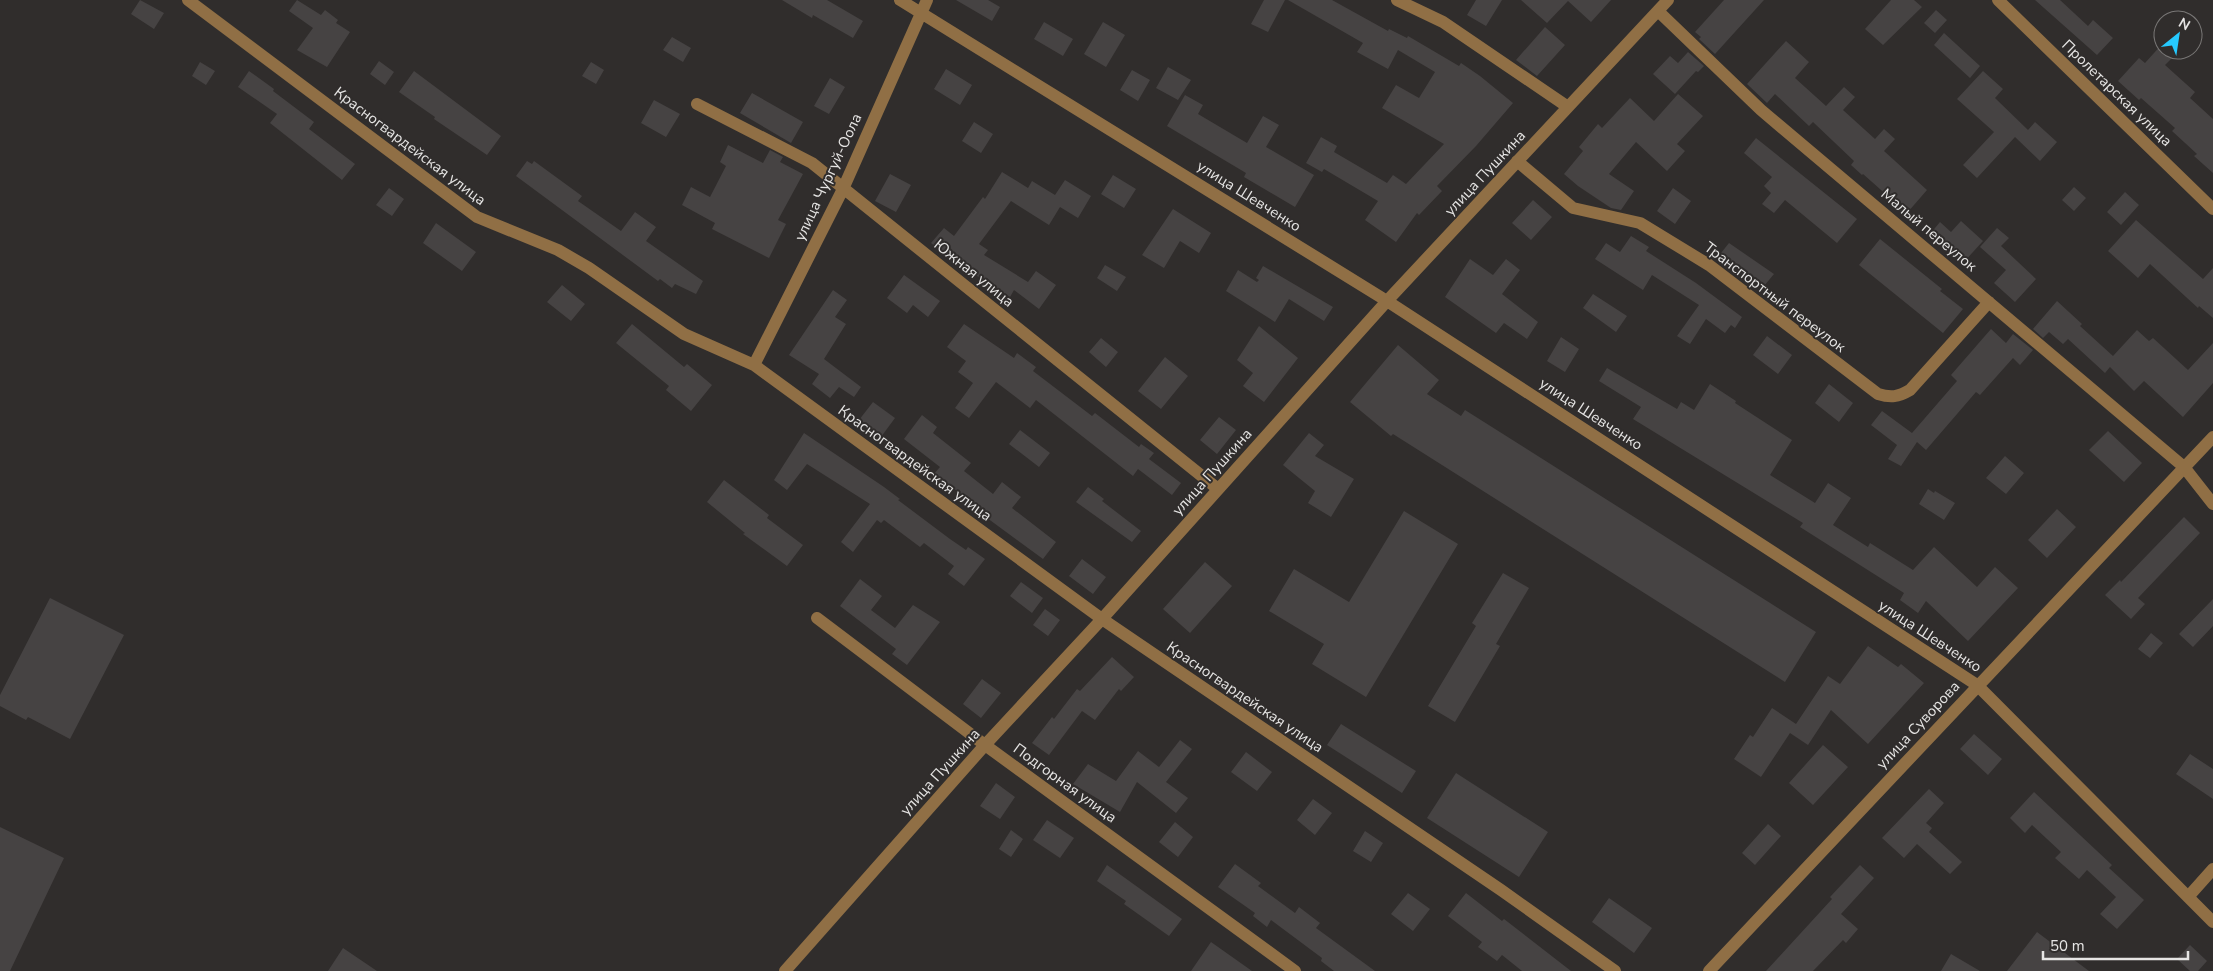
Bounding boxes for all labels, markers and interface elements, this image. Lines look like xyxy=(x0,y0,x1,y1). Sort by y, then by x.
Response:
north arrow xyxy=(2153,10,2203,60)
text: N xyxy=(2175,13,2194,35)
street label: Пролетарская улица xyxy=(2058,35,2176,151)
street label: Красногвардейская улица xyxy=(330,82,490,210)
street label: улица Чургуй-Оола xyxy=(790,110,866,244)
street label: улица Пушкина xyxy=(1440,126,1530,220)
street label: улица Шевченко xyxy=(1193,156,1305,236)
street label: Малый переулок xyxy=(1877,184,1981,276)
street label: Южная улица xyxy=(930,235,1018,311)
street label: Транспортный переулок xyxy=(1700,237,1850,357)
street label: улица Шевченко xyxy=(1535,373,1647,455)
street label: Красногвардейская улица xyxy=(834,400,996,526)
street label: улица Пушкина xyxy=(1168,424,1256,520)
street label: улица Шевченко xyxy=(1874,595,1986,677)
street label: Красногвардейская улица xyxy=(1163,637,1327,757)
street label: улица Суворова xyxy=(1872,677,1964,773)
street label: улица Пушкина xyxy=(896,724,984,820)
street label: Подгорная улица xyxy=(1009,739,1121,827)
scale bar xyxy=(2043,928,2188,960)
text: 50 m xyxy=(2050,936,2085,956)

